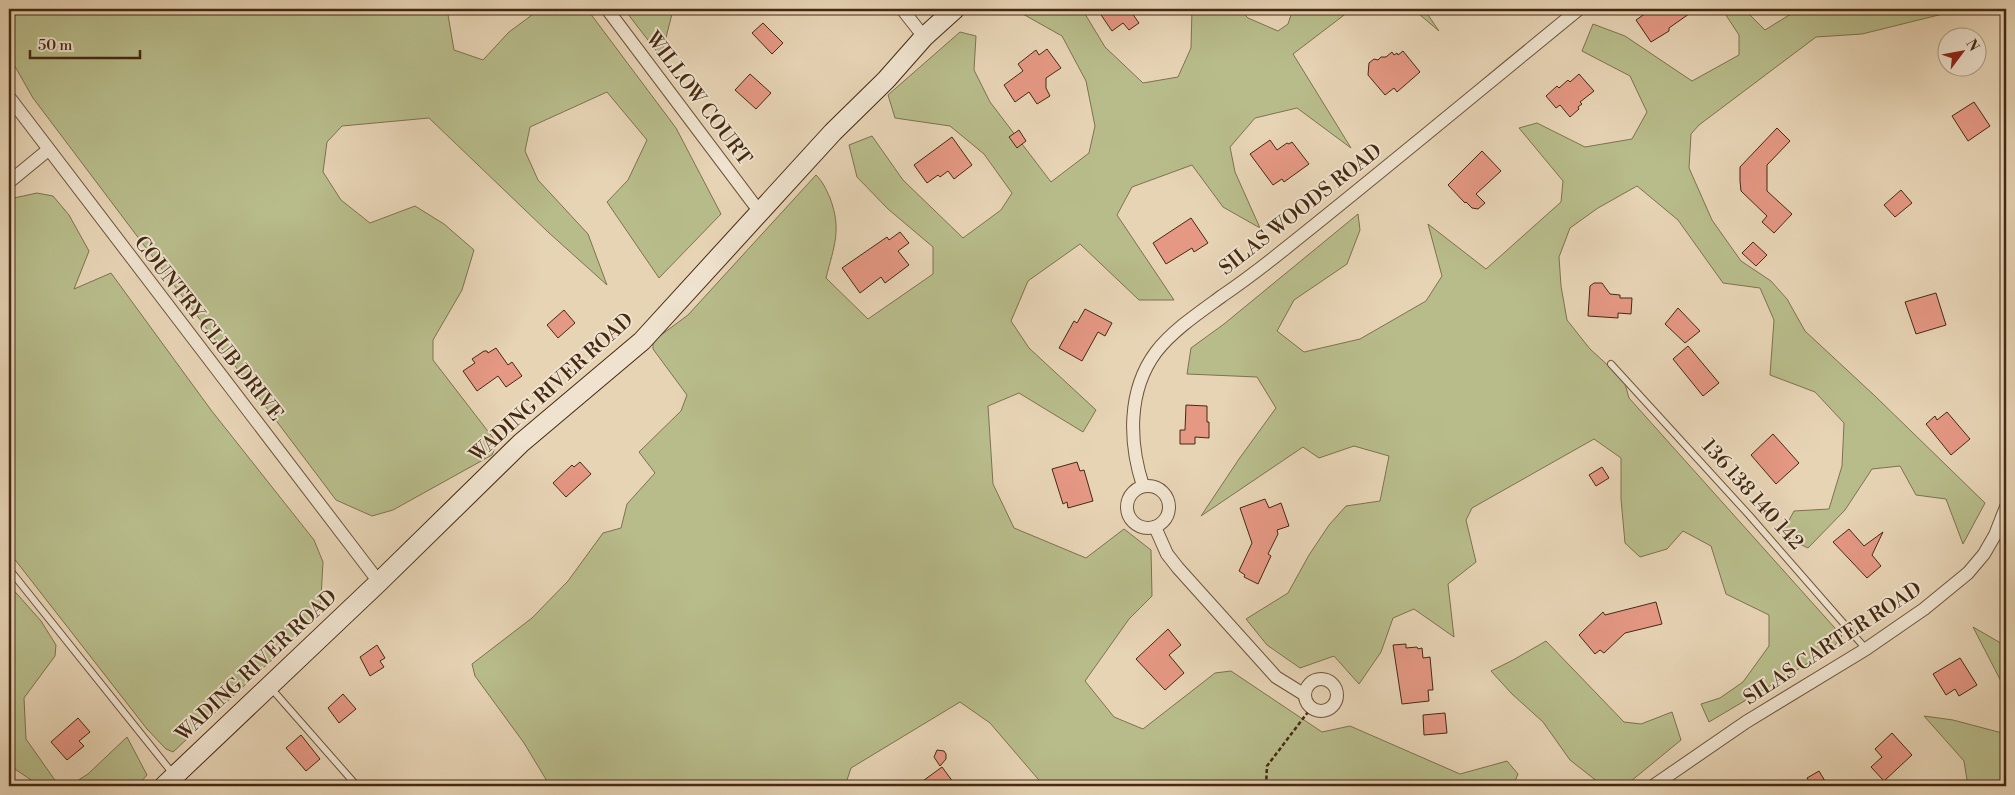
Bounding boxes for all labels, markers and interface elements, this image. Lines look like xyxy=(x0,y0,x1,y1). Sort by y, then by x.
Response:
street label: WILLOW COURT xyxy=(639,26,756,171)
scale bar xyxy=(30,28,140,60)
north arrow xyxy=(1938,28,1988,78)
text: 50 m xyxy=(38,36,72,55)
text: N xyxy=(1962,36,1983,55)
street label: SILAS WOODS ROAD xyxy=(1215,139,1387,281)
street label: COUNTRY CLUB DRIVE xyxy=(128,231,288,427)
street label: WADING RIVER ROAD xyxy=(464,308,639,469)
street label: 136 138 140 142 xyxy=(1696,435,1808,555)
street label: SILAS CARTER ROAD xyxy=(1739,577,1927,711)
street label: WADING RIVER ROAD xyxy=(170,585,343,748)

